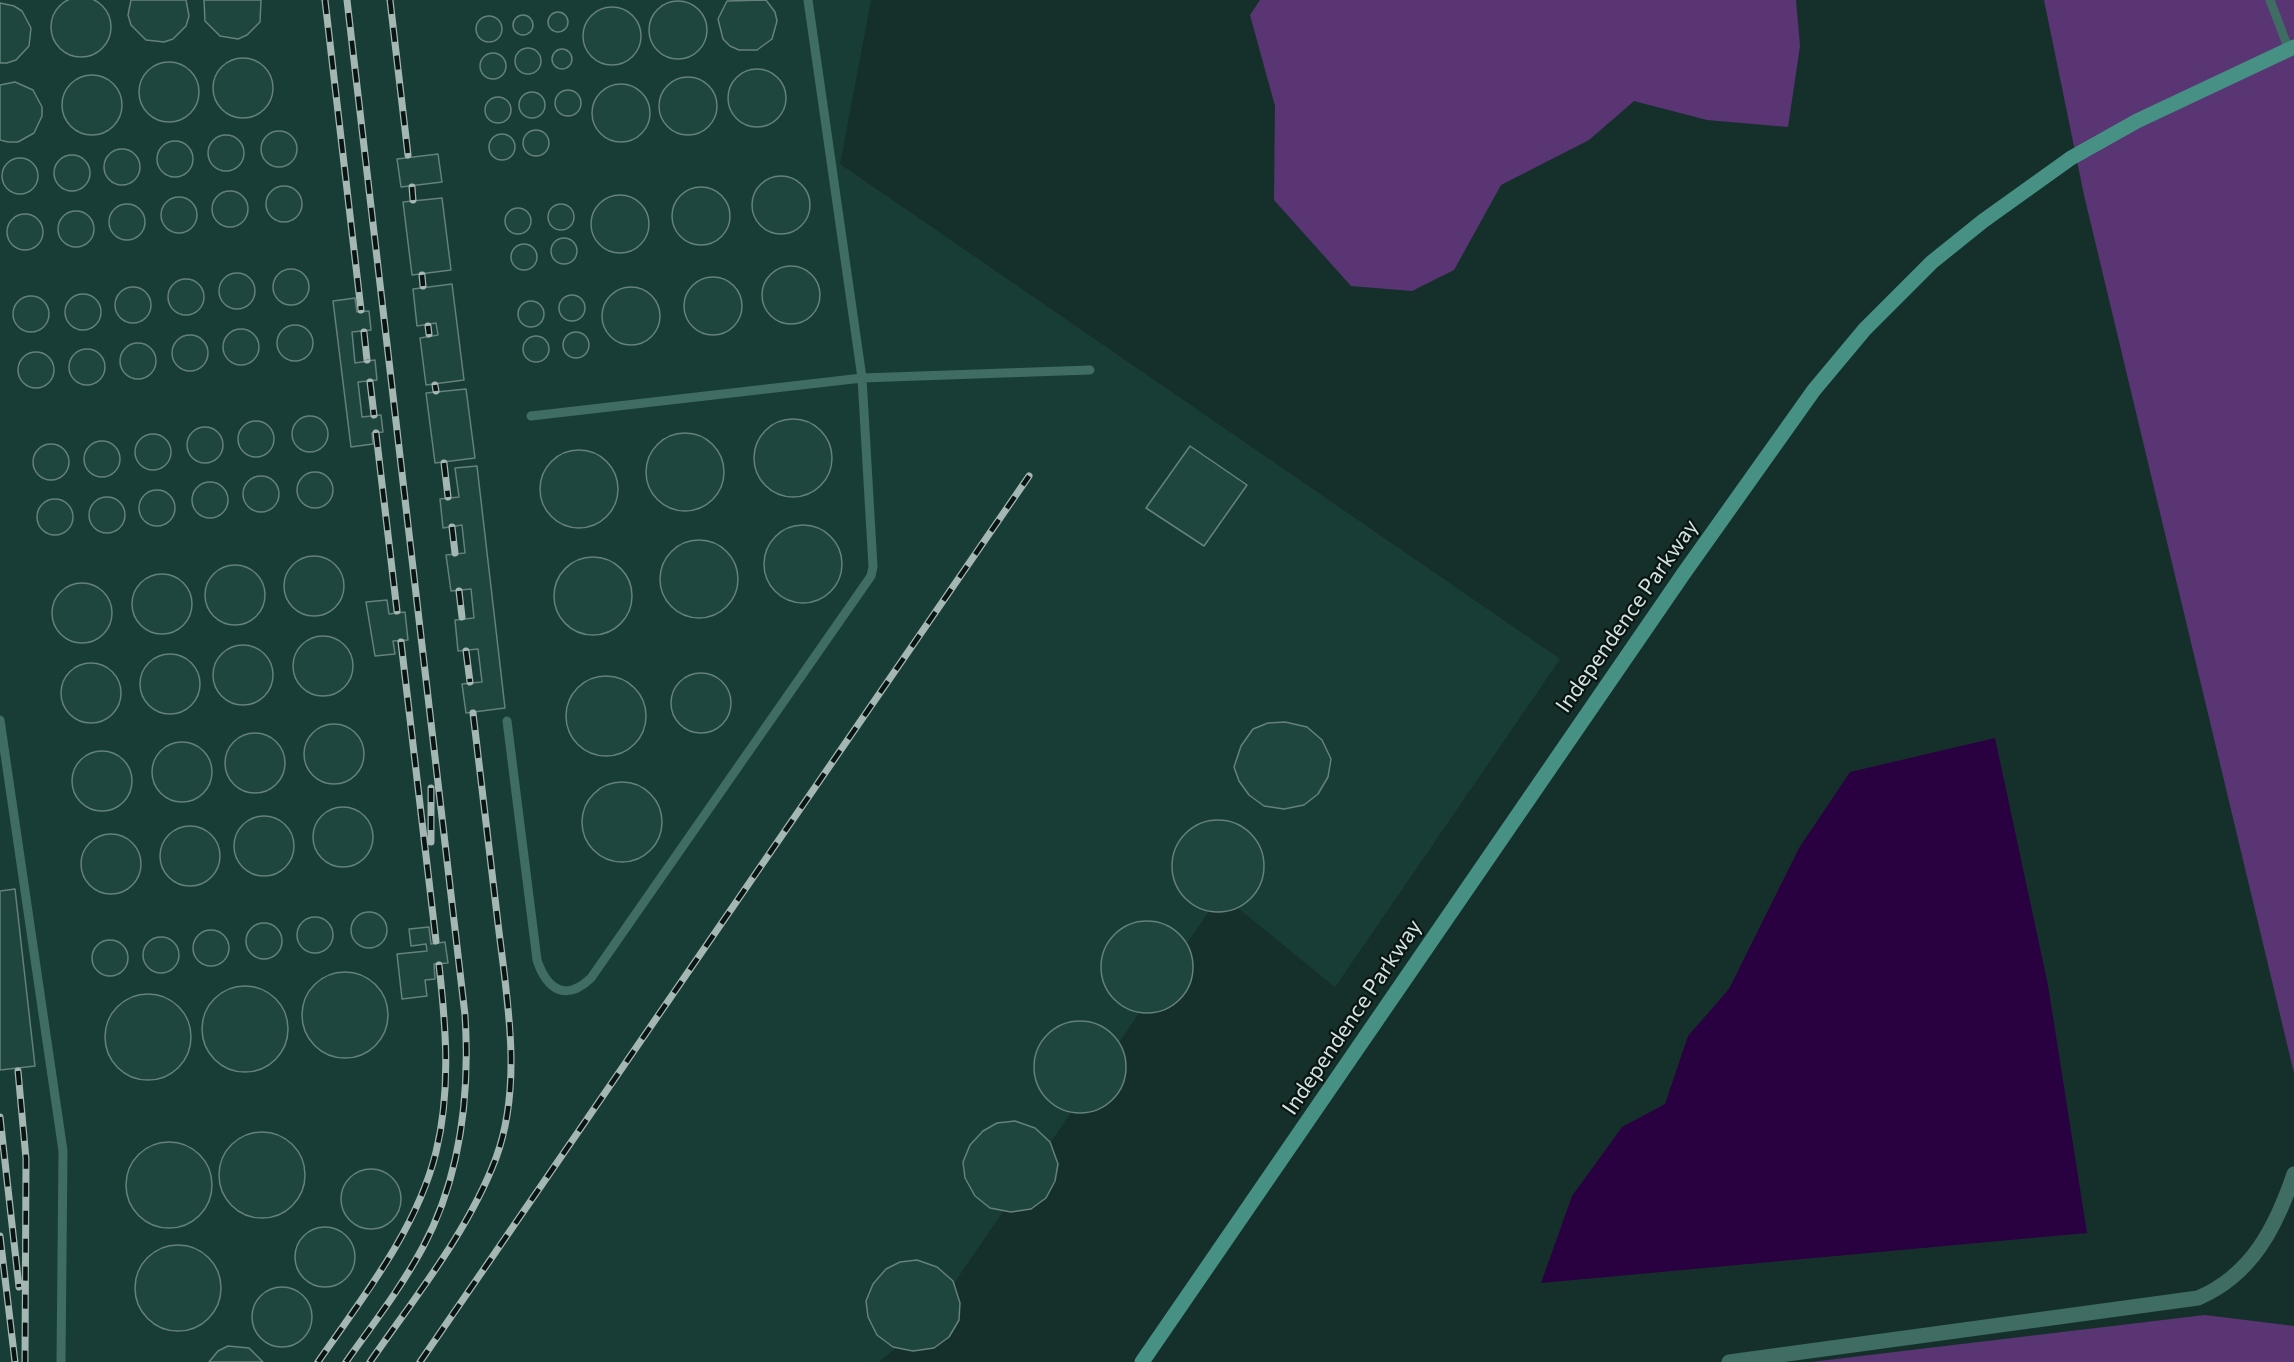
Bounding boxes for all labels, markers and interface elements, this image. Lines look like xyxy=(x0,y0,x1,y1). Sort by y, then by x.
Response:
street label: Independence Parkway xyxy=(1550,514,1704,718)
street label: Independence Parkway xyxy=(1277,914,1427,1120)

